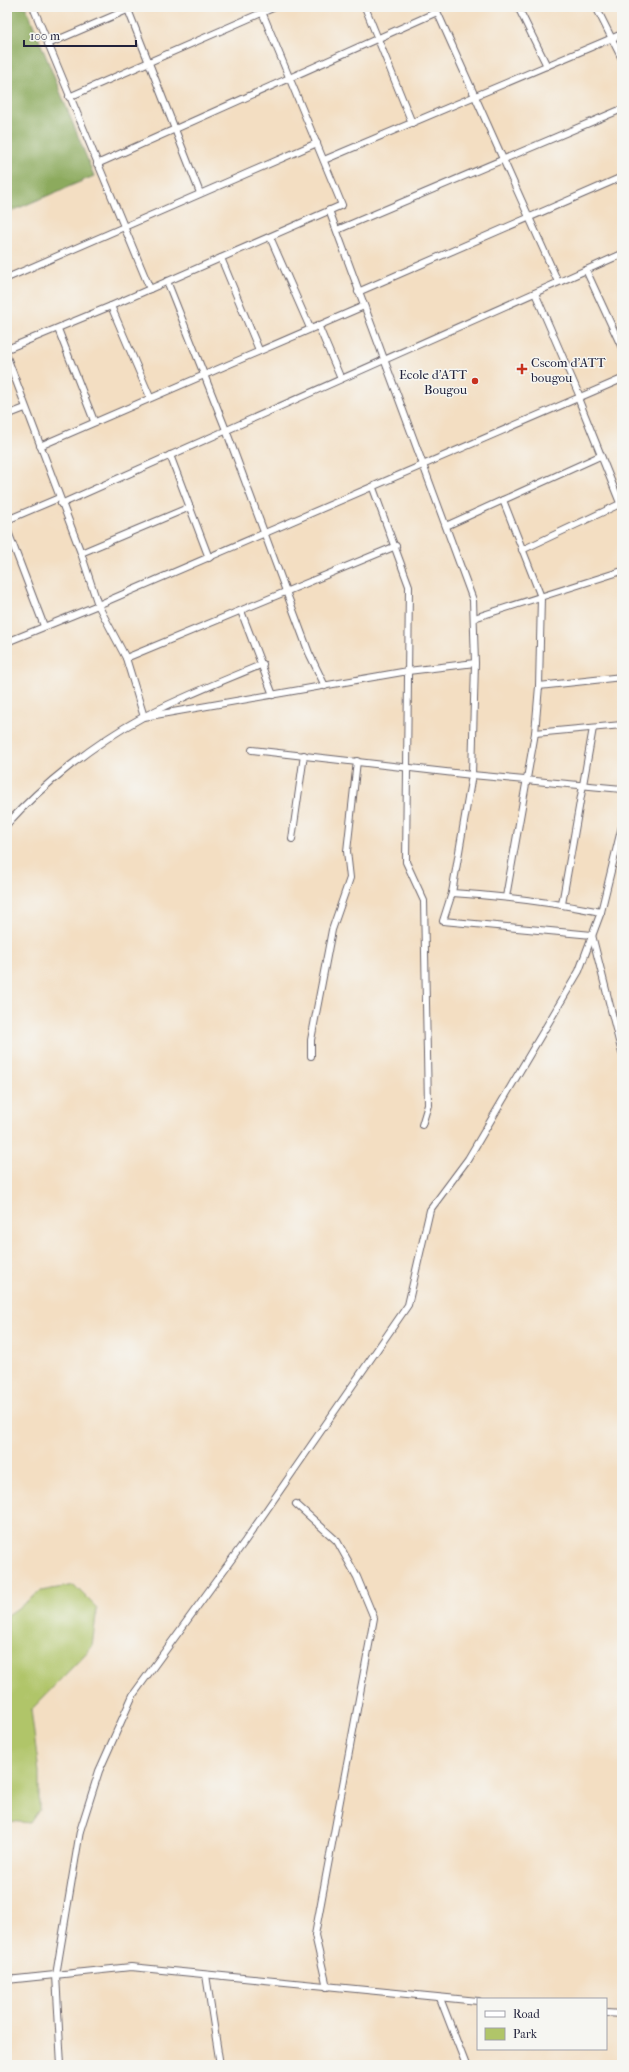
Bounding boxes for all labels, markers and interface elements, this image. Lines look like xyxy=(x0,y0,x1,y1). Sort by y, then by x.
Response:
scale bar xyxy=(24,22,136,48)
text: 100 m xyxy=(30,29,60,43)
place label: Cscom d'ATT bougou xyxy=(530,355,606,385)
marker: Cscom d'ATT bougou xyxy=(516,363,528,375)
place label: Ecole d'ATT Bougou xyxy=(399,367,468,397)
marker: Ecole d'ATT Bougou xyxy=(470,376,480,386)
legend xyxy=(477,1998,607,2050)
text: Road xyxy=(513,2007,540,2021)
text: Park xyxy=(513,2027,538,2041)

